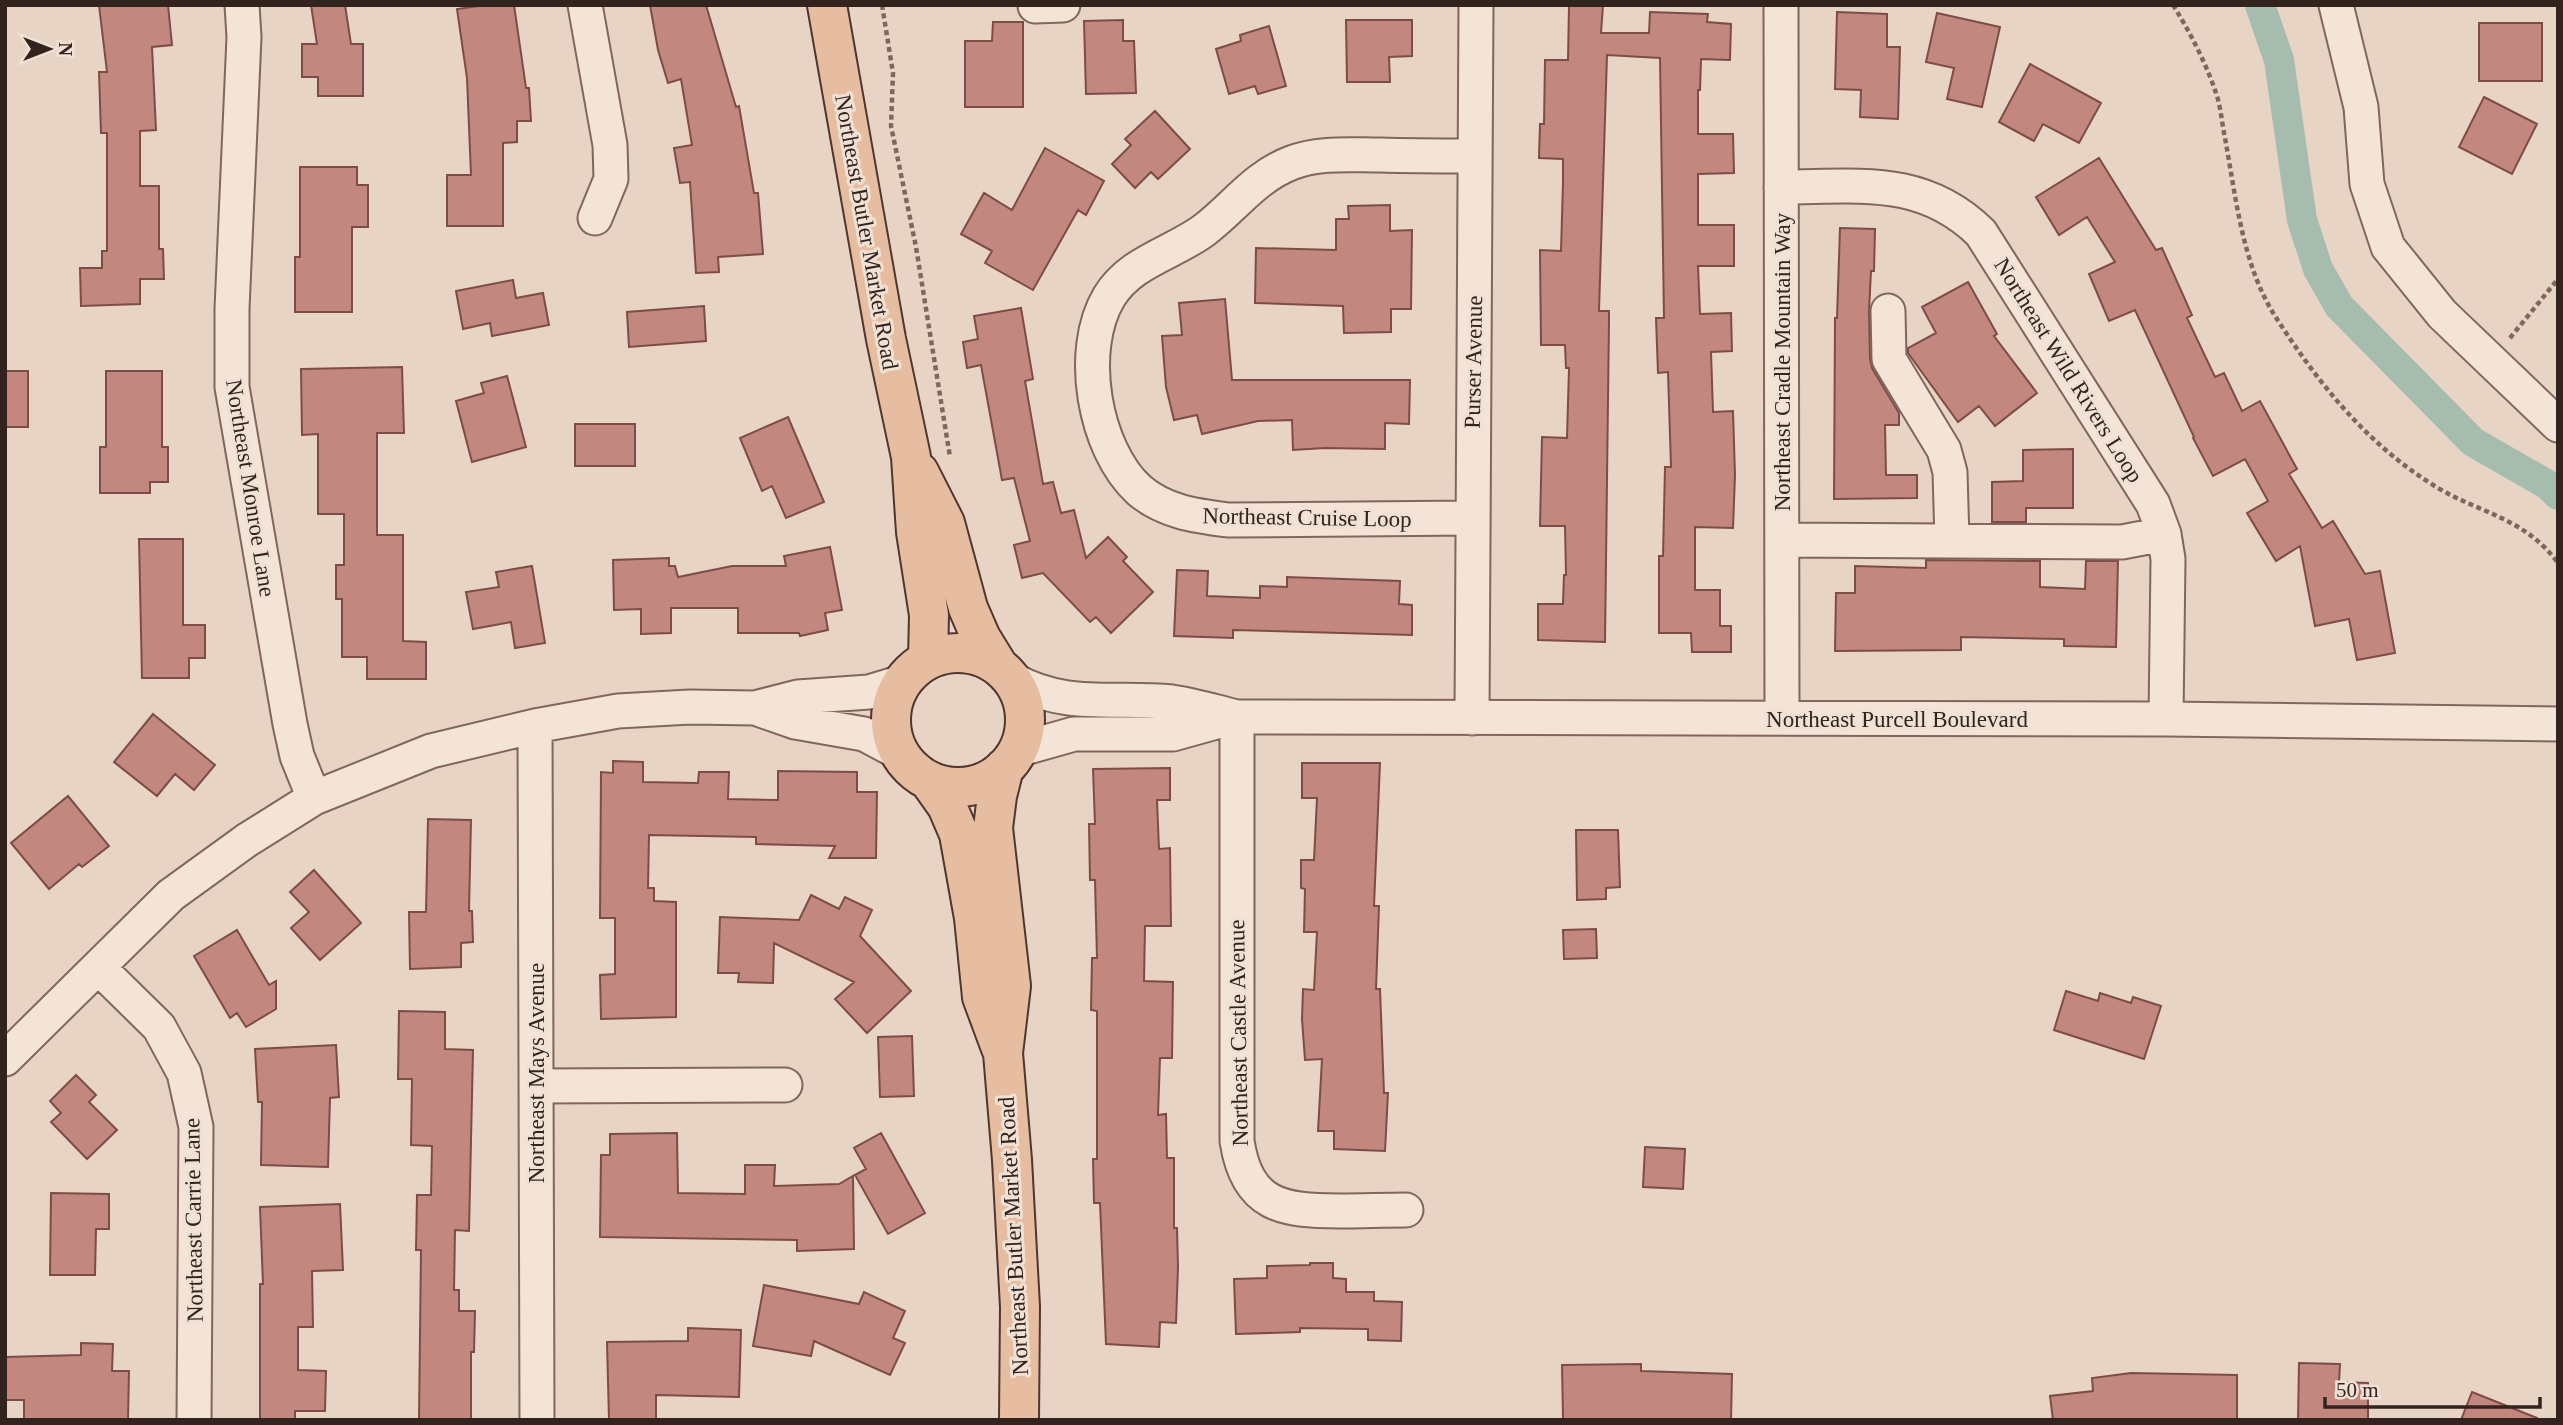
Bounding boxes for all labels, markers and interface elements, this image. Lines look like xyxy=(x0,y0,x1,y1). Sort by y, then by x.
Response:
north arrow xyxy=(14,14,84,84)
text: N xyxy=(55,42,76,56)
street label: Northeast Butler Market Road xyxy=(830,92,903,372)
street label: Northeast Cradle Mountain Way xyxy=(1770,212,1795,511)
street label: Northeast Wild Rivers Loop xyxy=(1989,253,2148,487)
street label: Purser Avenue xyxy=(1460,295,1487,429)
street label: Northeast Monroe Lane xyxy=(221,378,280,599)
street label: Northeast Cruise Loop xyxy=(1202,503,1412,532)
street label: Northeast Purcell Boulevard xyxy=(1766,707,2028,732)
street label: Northeast Castle Avenue xyxy=(1224,919,1253,1147)
street label: Northeast Mays Avenue xyxy=(524,963,549,1183)
street label: Northeast Butler Market Road xyxy=(994,1095,1033,1376)
street label: Northeast Carrie Lane xyxy=(179,1118,208,1322)
scale bar xyxy=(2325,1366,2540,1410)
text: 50 m xyxy=(2336,1378,2379,1402)

